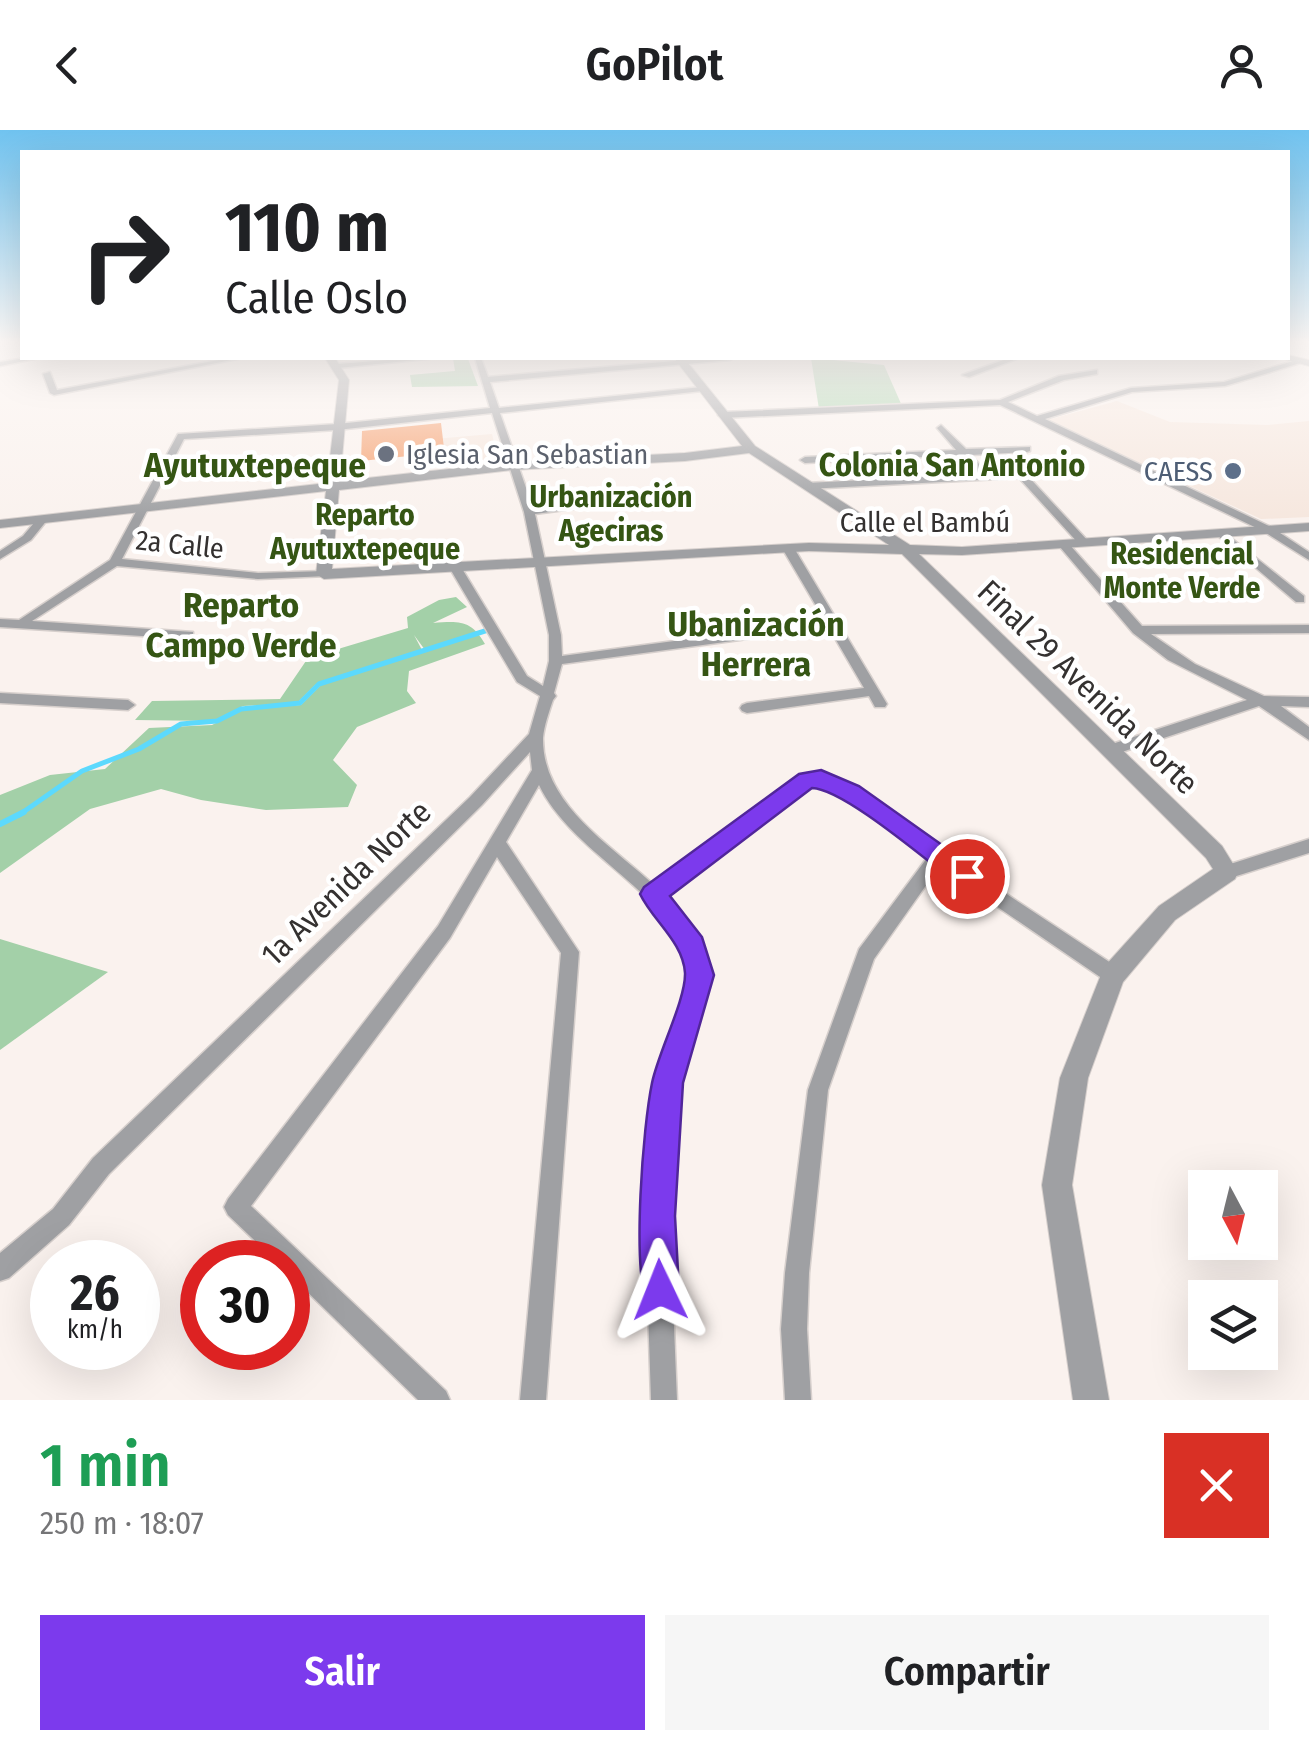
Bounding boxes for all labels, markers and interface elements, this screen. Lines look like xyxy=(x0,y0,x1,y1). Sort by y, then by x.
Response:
icon: back xyxy=(40,38,95,93)
text: GoPilot xyxy=(586,38,723,92)
icon: person xyxy=(1214,38,1269,93)
text: 110 m xyxy=(225,186,389,270)
icon: right xyxy=(60,190,190,320)
text: Calle Oslo xyxy=(225,271,408,325)
place label: Iglesia San Sebastian xyxy=(406,438,648,471)
marker: Iglesia San Sebastian xyxy=(375,443,397,465)
district label: Ayutuxtepeque xyxy=(143,444,366,486)
district label: Colonia San Antonio xyxy=(819,446,1085,484)
place label: CAESS xyxy=(1144,455,1213,488)
marker: CAESS xyxy=(1222,460,1244,482)
district label: Urbanización Ageciras xyxy=(530,479,692,549)
district label: Reparto Ayutuxtepeque xyxy=(269,497,460,567)
street label: Calle el Bambú xyxy=(840,506,1010,539)
street label: 2a Calle xyxy=(134,523,226,566)
district label: Residencial Monte Verde xyxy=(1104,536,1260,606)
street label: Final 29 Avenida Norte xyxy=(970,572,1206,802)
district label: Reparto Campo Verde xyxy=(146,584,336,666)
district label: Ubanización Herrera xyxy=(667,603,845,685)
street label: 1a Avenida Norte xyxy=(253,793,439,973)
pin xyxy=(925,834,1010,919)
icon: arrive xyxy=(940,849,995,904)
north arrow xyxy=(1188,1170,1278,1260)
map controls xyxy=(1188,1170,1278,1370)
position arrow xyxy=(608,1238,712,1342)
speed limit sign: 30 xyxy=(180,1240,310,1370)
text: 26 xyxy=(70,1263,120,1323)
button: layers xyxy=(1188,1280,1278,1370)
text: km/h xyxy=(67,1315,123,1345)
text: 1 min xyxy=(40,1430,171,1502)
button: close xyxy=(1164,1433,1269,1538)
text: 250 m · 18:07 xyxy=(40,1504,204,1542)
button: Salir xyxy=(40,1615,645,1730)
button: Compartir xyxy=(665,1615,1269,1730)

